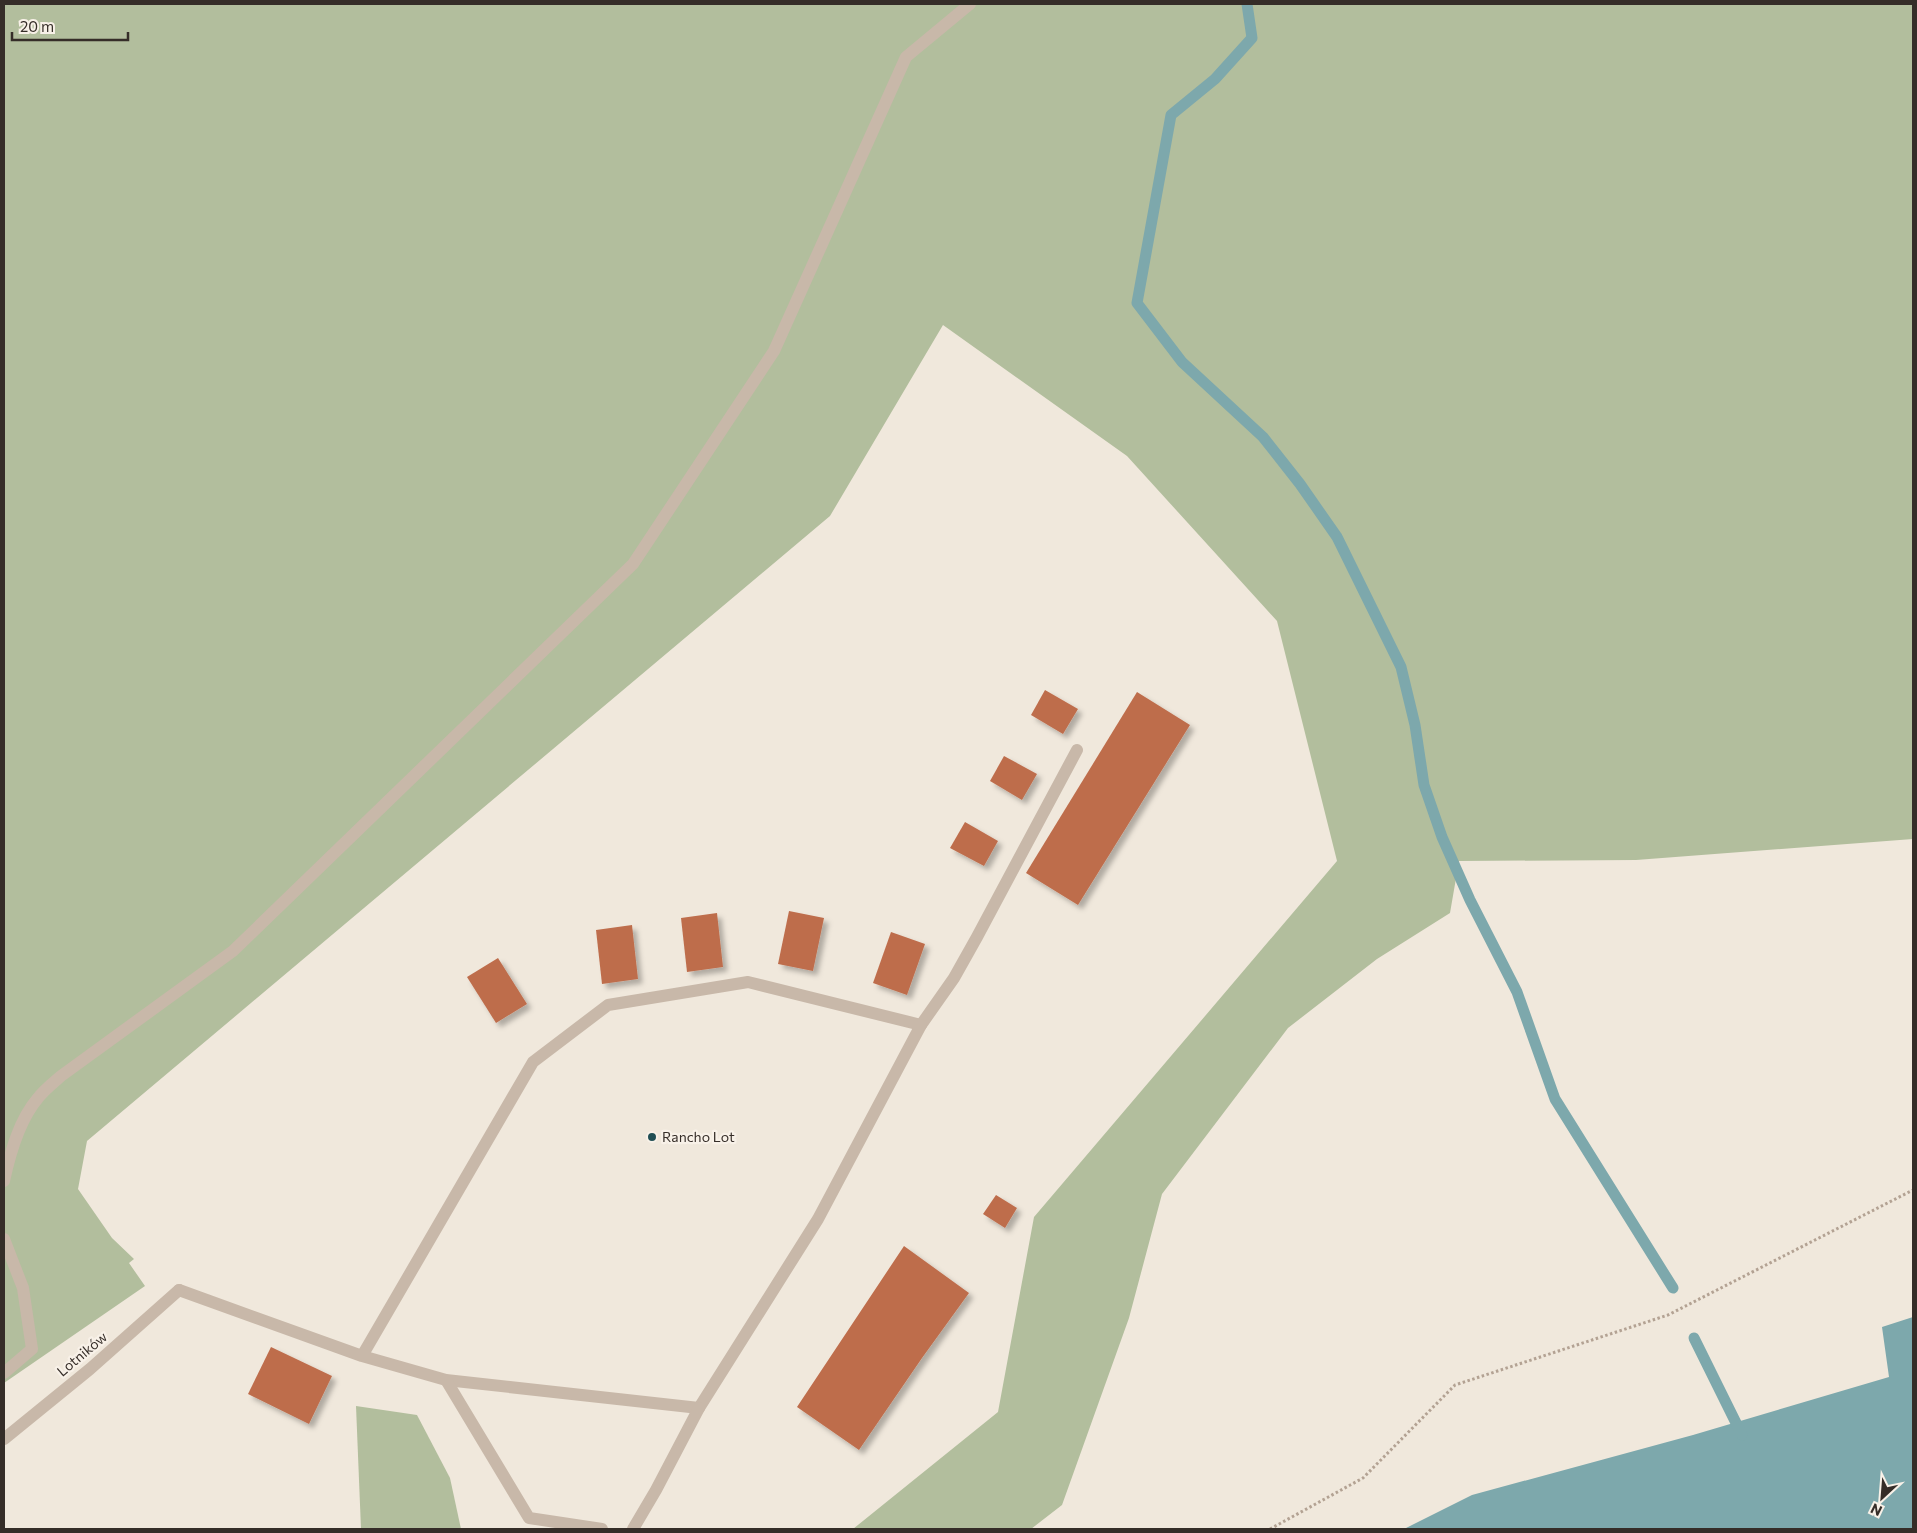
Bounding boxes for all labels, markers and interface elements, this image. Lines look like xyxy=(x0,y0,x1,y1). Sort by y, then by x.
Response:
scale bar xyxy=(12,10,129,42)
text: 20 m xyxy=(20,17,54,35)
place label: Rancho Lot xyxy=(662,1128,735,1145)
marker: Rancho Lot xyxy=(646,1131,658,1143)
street label: Lotników xyxy=(53,1328,110,1379)
north arrow xyxy=(1857,1473,1907,1523)
text: N xyxy=(1868,1500,1885,1520)

